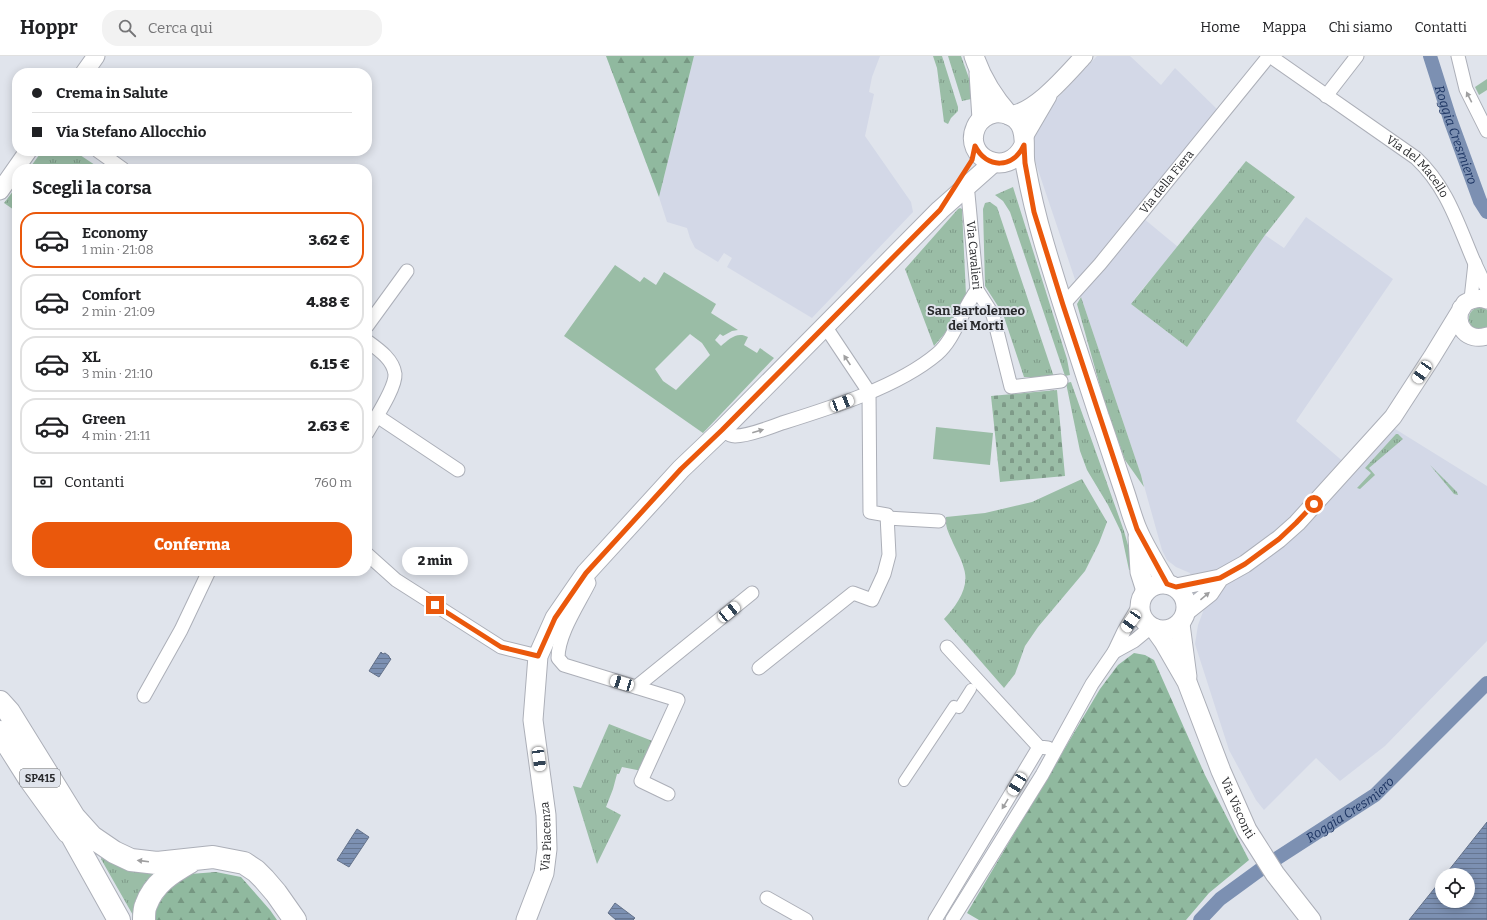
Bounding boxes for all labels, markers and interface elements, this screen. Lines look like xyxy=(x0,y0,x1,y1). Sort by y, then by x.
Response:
search box xyxy=(102,10,382,46)
text: Hoppr xyxy=(20,16,78,39)
icon: search xyxy=(116,17,138,39)
text: Cerca qui xyxy=(148,19,213,37)
text: Home xyxy=(1200,19,1240,36)
text: Mappa xyxy=(1262,19,1307,36)
text: Chi siamo xyxy=(1329,19,1393,36)
text: Contatti xyxy=(1415,19,1467,36)
water label: Roggia Cresmiero xyxy=(1432,83,1480,186)
text: Crema in Salute xyxy=(56,84,168,102)
one-way arrow xyxy=(1466,91,1473,102)
text: Via Stefano Allocchio xyxy=(56,123,206,141)
street label: Via del Macello xyxy=(1384,132,1451,200)
street label: Via della Fiera xyxy=(1137,147,1197,217)
text: Scegli la corsa xyxy=(32,177,152,199)
street label: Via Cavalieri xyxy=(964,220,984,291)
icon: car xyxy=(34,222,70,258)
text: Economy xyxy=(82,224,148,242)
text: 3.62 € xyxy=(308,231,350,249)
text: 1 min · 21:08 xyxy=(82,242,154,257)
icon: car xyxy=(34,284,70,320)
text: Comfort xyxy=(82,286,141,304)
text: 4.88 € xyxy=(306,293,350,311)
district label: San Bartolemeo dei Morti xyxy=(927,303,1025,333)
text: 2 min · 21:09 xyxy=(82,304,155,319)
icon: car xyxy=(34,346,70,382)
text: XL xyxy=(82,348,101,366)
text: 6.15 € xyxy=(310,355,350,373)
one-way arrow xyxy=(843,355,851,365)
car xyxy=(1410,359,1434,385)
text: 3 min · 21:10 xyxy=(82,366,153,381)
car xyxy=(829,393,855,413)
icon: car xyxy=(34,408,70,444)
text: Green xyxy=(82,410,126,428)
text: 2.63 € xyxy=(308,417,350,435)
text: 4 min · 21:11 xyxy=(82,428,150,443)
one-way arrow xyxy=(753,428,765,434)
icon: cash xyxy=(32,471,54,493)
text: Contanti xyxy=(64,473,124,491)
text: 760 m xyxy=(315,475,352,490)
route start xyxy=(1305,495,1323,513)
button: Conferma xyxy=(32,522,352,568)
callout: 2 min xyxy=(402,547,468,575)
text: 2 min xyxy=(418,553,452,568)
one-way arrow xyxy=(1199,592,1210,601)
route end xyxy=(426,596,444,614)
car xyxy=(716,600,742,624)
car xyxy=(1119,608,1143,634)
car xyxy=(609,674,635,692)
car xyxy=(531,746,547,772)
road number: SP415 xyxy=(20,769,60,787)
car xyxy=(1006,771,1028,797)
water label: Roggia Cresmiero xyxy=(1303,774,1397,845)
street label: Via Visconti xyxy=(1218,775,1258,841)
one-way arrow xyxy=(1001,798,1008,810)
street label: Via Piacenza xyxy=(537,800,554,872)
one-way arrow xyxy=(137,858,149,864)
map controls xyxy=(1435,868,1475,908)
button: locate xyxy=(1435,868,1475,908)

